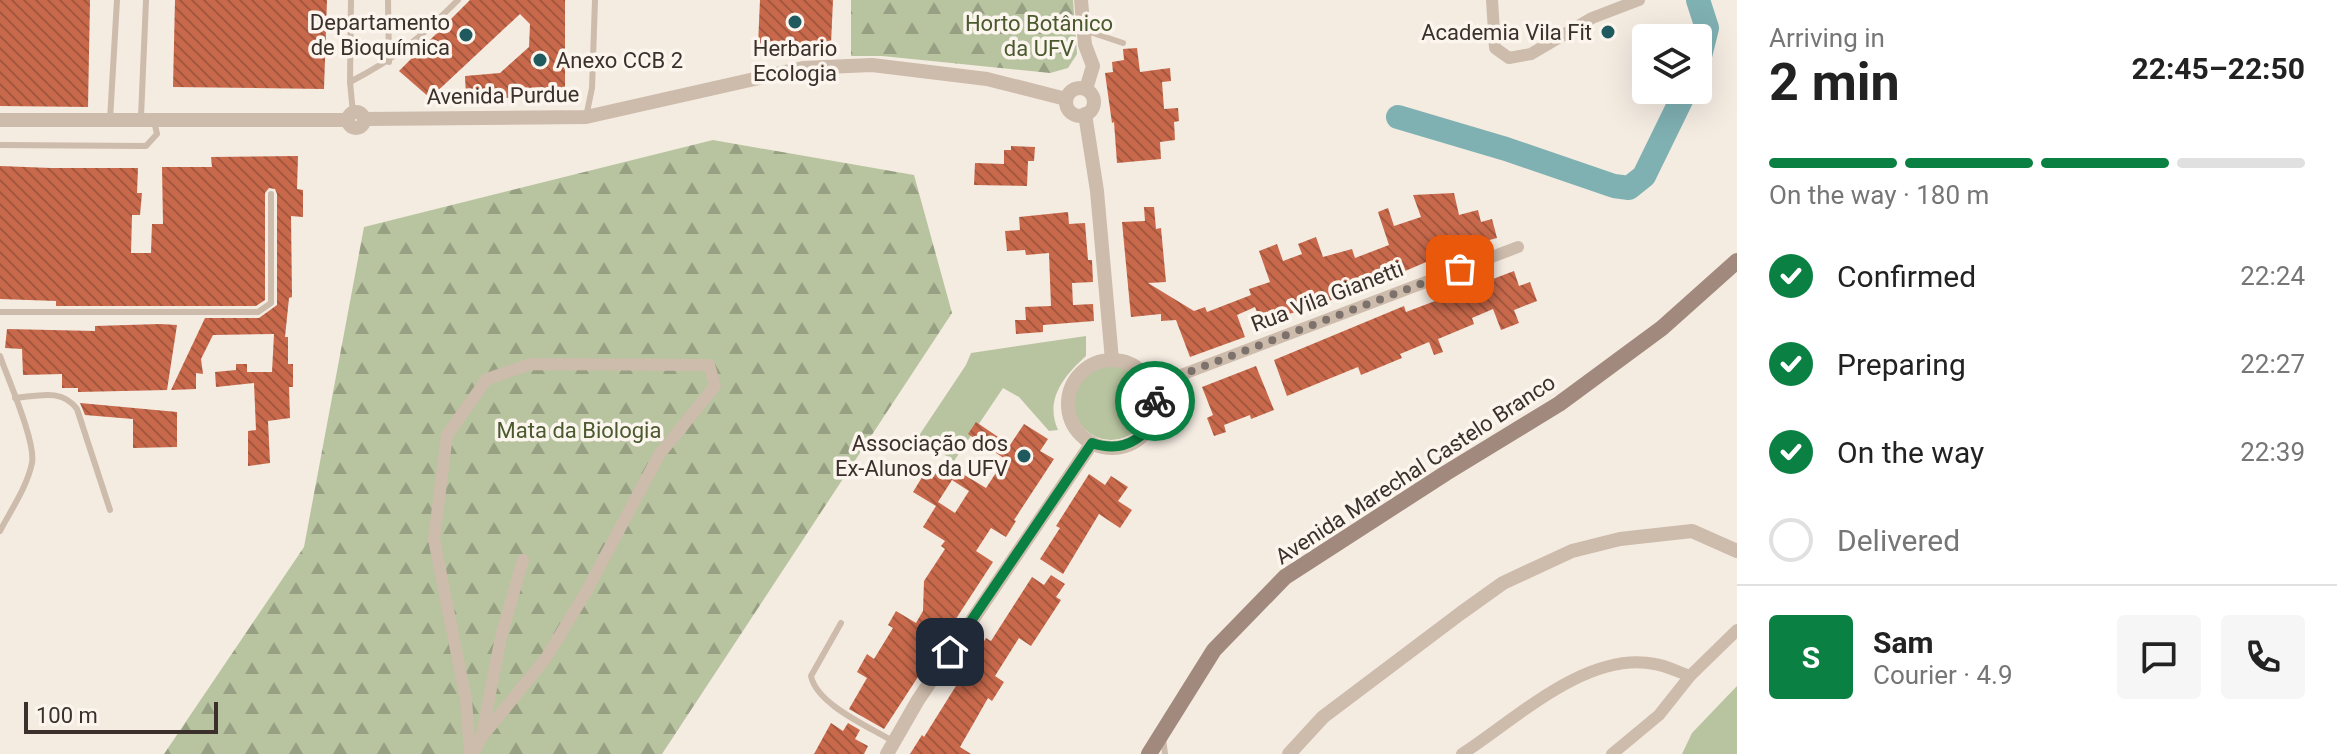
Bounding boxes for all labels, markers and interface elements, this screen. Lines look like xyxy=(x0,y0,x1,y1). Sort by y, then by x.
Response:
place label: Departamento de Bioquímica xyxy=(310,10,450,60)
park label: Horto Botânico da UFV xyxy=(965,11,1113,61)
marker: Herbario Ecologia xyxy=(786,13,804,31)
place label: Academia Vila Fit xyxy=(1421,20,1592,45)
marker: Academia Vila Fit xyxy=(1599,23,1617,41)
text: Arriving in xyxy=(1769,23,1885,53)
map controls xyxy=(1632,24,1712,104)
button: layers xyxy=(1632,24,1712,104)
marker: Departamento de Bioquímica xyxy=(457,26,475,44)
place label: Herbario Ecologia xyxy=(753,36,837,86)
place label: Anexo CCB 2 xyxy=(556,48,683,73)
marker: Anexo CCB 2 xyxy=(531,51,549,69)
text: 22:45–22:50 xyxy=(2131,51,2305,86)
text: 2 min xyxy=(1769,52,1900,113)
street label: Avenida Purdue xyxy=(426,82,580,109)
text: On the way · 180 m xyxy=(1769,180,1989,210)
pin xyxy=(1426,235,1494,303)
icon: bag xyxy=(1438,247,1482,291)
icon: check xyxy=(1769,254,1813,298)
street label: Rua Vila Gianetti xyxy=(1247,256,1407,337)
text: Confirmed xyxy=(1837,259,1976,294)
text: 22:24 xyxy=(2240,261,2305,291)
icon: check xyxy=(1769,342,1813,386)
text: Preparing xyxy=(1837,347,1966,382)
text: 22:27 xyxy=(2240,349,2305,379)
courier xyxy=(1115,361,1195,441)
street label: Avenida Marechal Castelo Branco xyxy=(1271,369,1560,569)
icon: bike xyxy=(1133,379,1177,423)
park label: Mata da Biologia xyxy=(497,418,661,443)
icon: check xyxy=(1769,430,1813,474)
place label: Associação dos Ex-Alunos da UFV xyxy=(835,431,1008,481)
text: On the way xyxy=(1837,435,1984,470)
text: 22:39 xyxy=(2240,437,2305,467)
marker: Associação dos Ex-Alunos da UFV xyxy=(1015,447,1033,465)
text: Delivered xyxy=(1837,523,1960,558)
button: chat xyxy=(2117,615,2201,699)
button: phone xyxy=(2221,615,2305,699)
pin xyxy=(916,618,984,686)
text: Sam xyxy=(1873,625,1934,660)
icon: home xyxy=(928,630,972,674)
text: S xyxy=(1802,640,1820,675)
text: Courier · 4.9 xyxy=(1873,660,2013,690)
scale bar xyxy=(24,698,218,734)
text: 100 m xyxy=(36,703,98,728)

